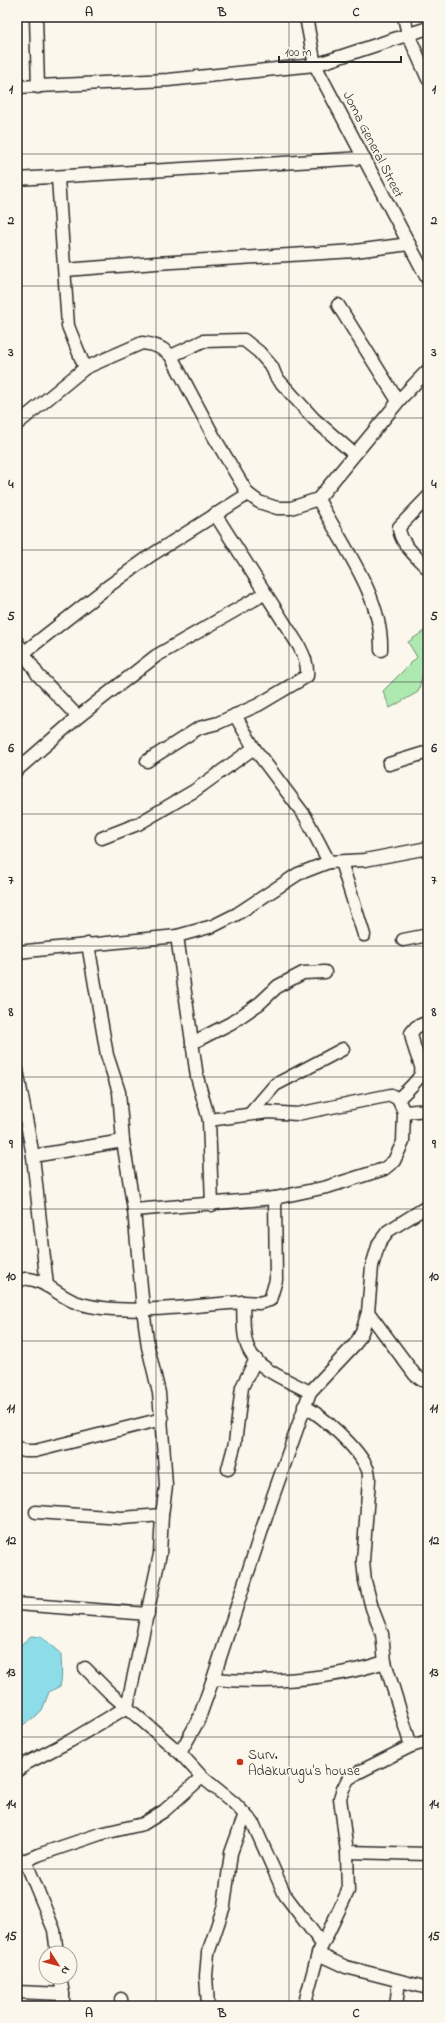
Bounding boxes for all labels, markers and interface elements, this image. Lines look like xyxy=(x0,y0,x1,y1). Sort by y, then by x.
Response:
text: A xyxy=(85,3,93,22)
text: B xyxy=(217,3,227,22)
text: C xyxy=(352,3,360,22)
scale bar xyxy=(279,38,401,64)
text: 100 m xyxy=(285,44,312,62)
text: 1 xyxy=(9,80,14,99)
text: 1 xyxy=(432,80,437,99)
street label: Joma General Street xyxy=(337,88,409,202)
text: 2 xyxy=(7,211,15,230)
text: 2 xyxy=(430,211,438,230)
text: 3 xyxy=(7,343,14,362)
text: 3 xyxy=(430,343,437,362)
text: 4 xyxy=(7,475,14,494)
text: 4 xyxy=(430,475,437,494)
text: 5 xyxy=(7,607,15,626)
text: 5 xyxy=(430,607,438,626)
text: 6 xyxy=(7,739,14,758)
text: 6 xyxy=(430,739,437,758)
text: 7 xyxy=(8,871,14,890)
text: 7 xyxy=(431,871,437,890)
text: 8 xyxy=(8,1003,14,1022)
text: 8 xyxy=(431,1003,437,1022)
text: 9 xyxy=(8,1135,14,1154)
text: 9 xyxy=(431,1135,437,1154)
text: 10 xyxy=(6,1267,16,1286)
text: 10 xyxy=(429,1267,439,1286)
text: 11 xyxy=(7,1399,16,1418)
text: 11 xyxy=(430,1399,439,1418)
text: 12 xyxy=(6,1531,17,1550)
text: 12 xyxy=(429,1531,440,1550)
text: 13 xyxy=(6,1663,16,1682)
text: 13 xyxy=(429,1663,439,1682)
place label: Surv. Adakurugu's house xyxy=(248,1745,361,1783)
marker: Surv. Adakurugu's house xyxy=(235,1757,245,1767)
text: 14 xyxy=(6,1795,16,1814)
text: 14 xyxy=(429,1795,439,1814)
text: 15 xyxy=(5,1927,17,1946)
text: 15 xyxy=(428,1927,440,1946)
north arrow xyxy=(38,1945,78,1985)
text: N xyxy=(57,1963,74,1978)
text: A xyxy=(85,2004,93,2023)
text: B xyxy=(217,2004,227,2023)
text: C xyxy=(352,2004,360,2023)

